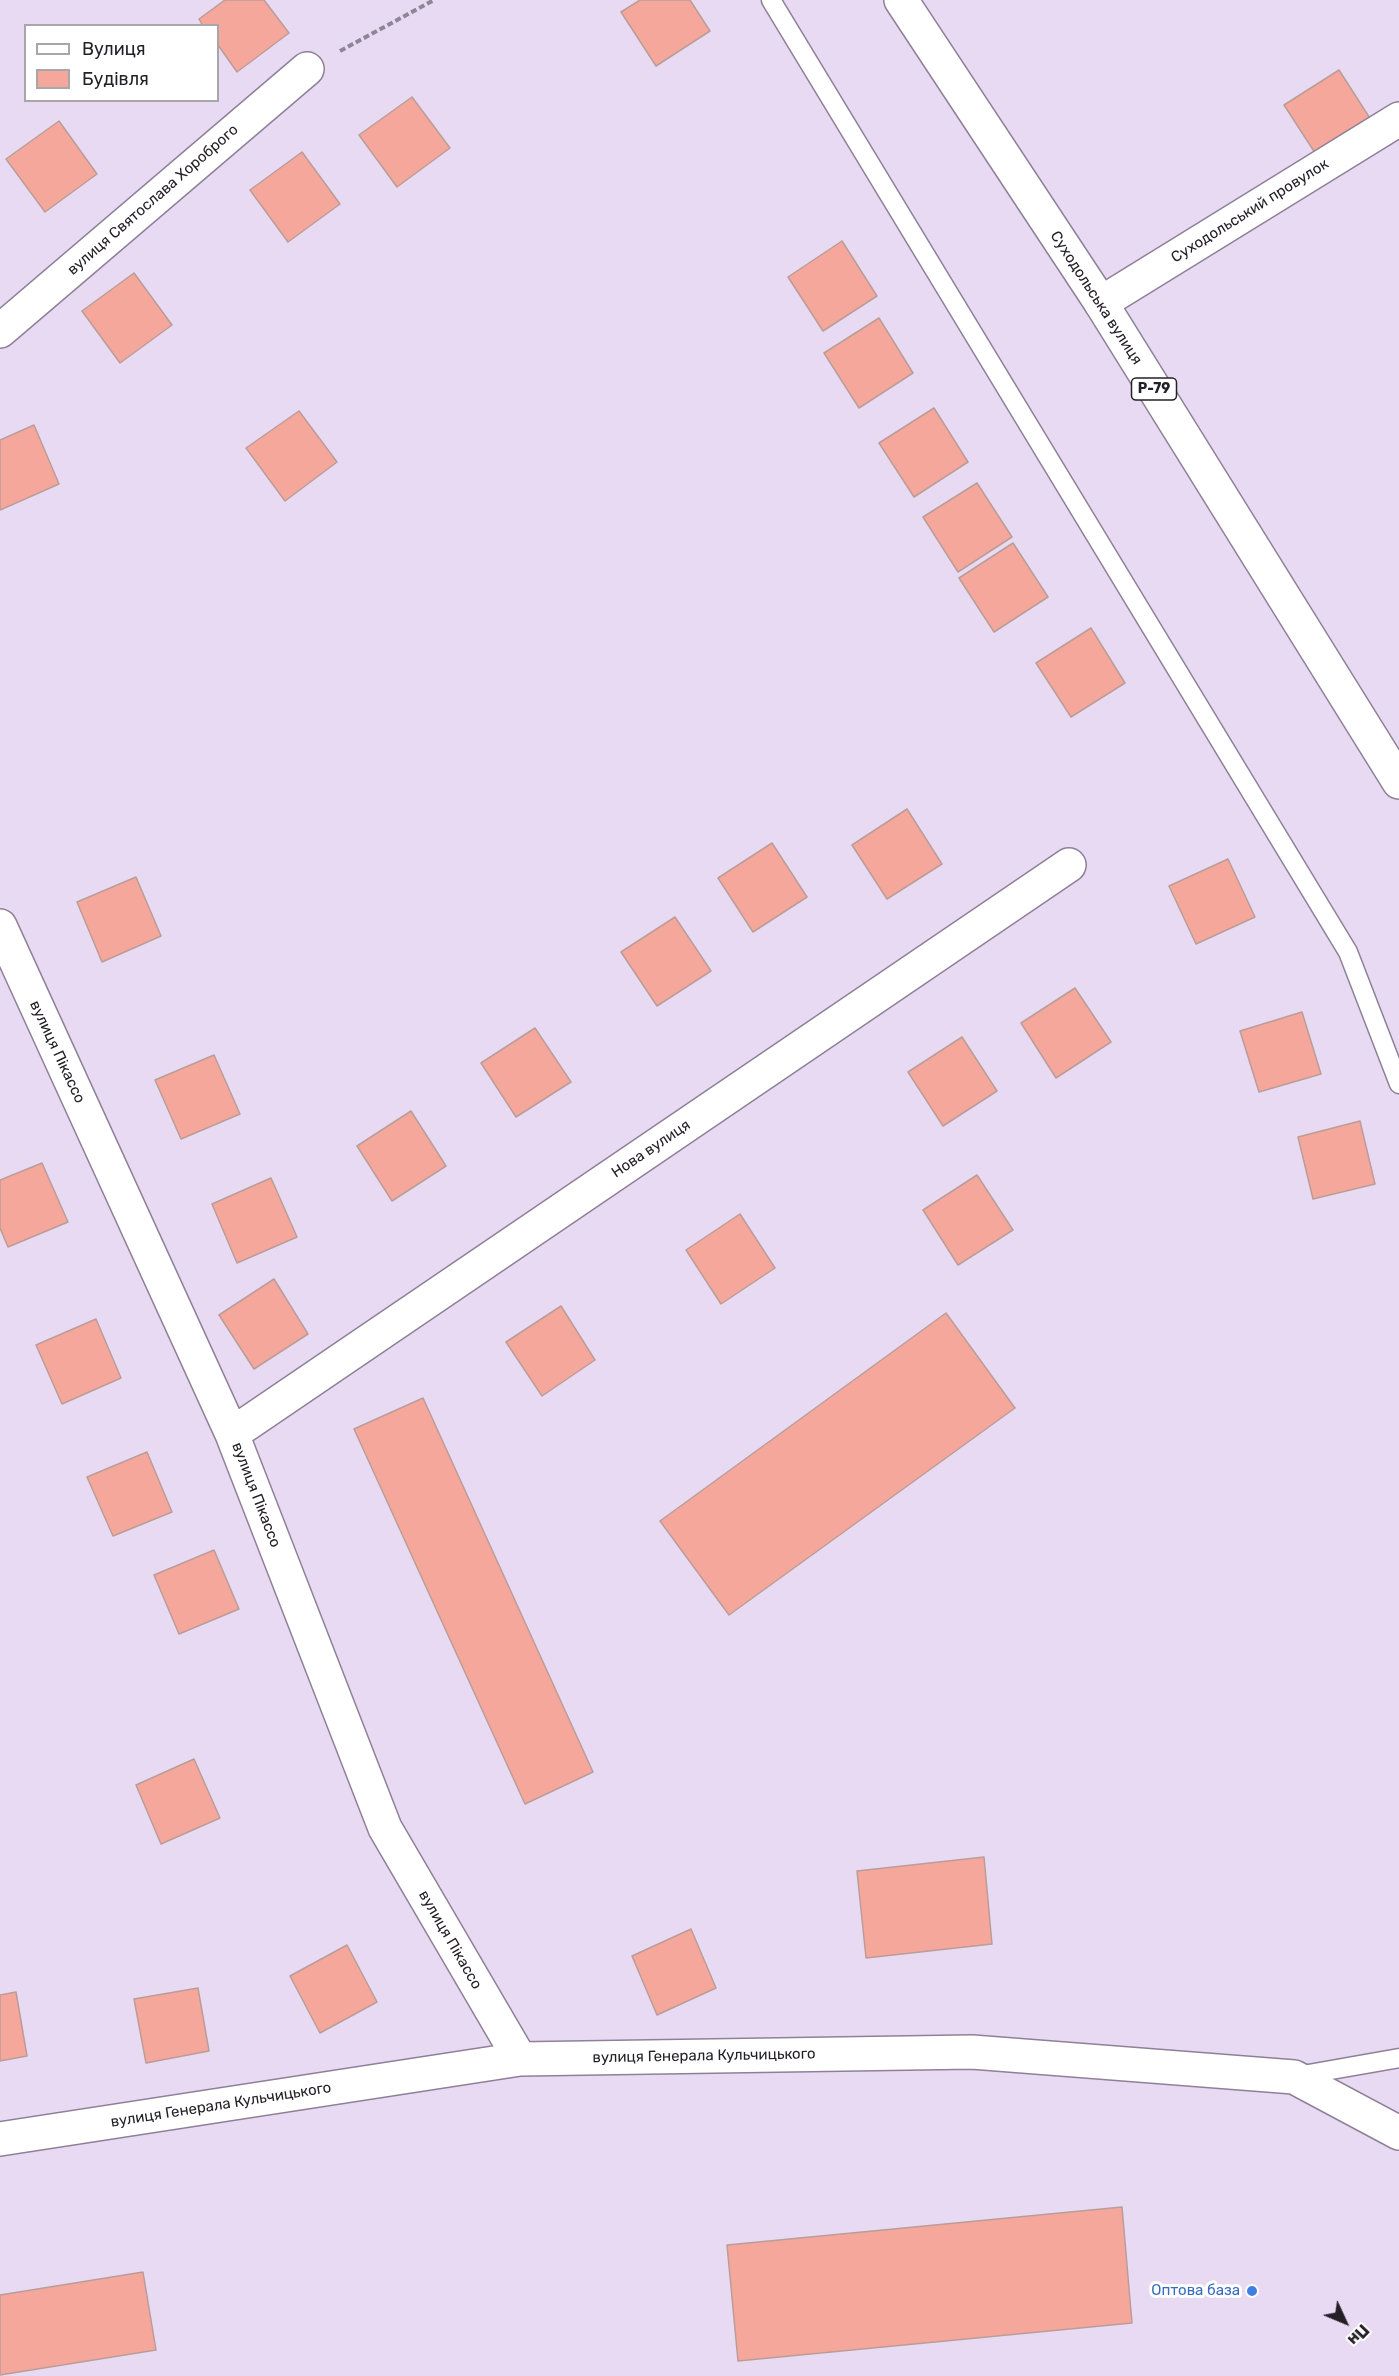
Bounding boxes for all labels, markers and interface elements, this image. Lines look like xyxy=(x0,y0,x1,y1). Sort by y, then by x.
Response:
legend xyxy=(24,24,219,102)
text: Вулиця xyxy=(82,38,146,60)
text: Будівля xyxy=(82,68,149,90)
street label: вулиця Святослава Хороброго xyxy=(64,121,242,279)
street label: Суходольський провулок xyxy=(1168,155,1332,267)
street label: Суходольська вулиця xyxy=(1046,228,1146,368)
road number: Р-79 xyxy=(1132,378,1176,400)
street label: вулиця Пікассо xyxy=(25,998,89,1106)
street label: Нова вулиця xyxy=(608,1116,694,1182)
street label: вулиця Пікассо xyxy=(228,1440,284,1550)
street label: вулиця Пікассо xyxy=(414,1887,486,1993)
street label: вулиця Генерала Кульчицького xyxy=(592,2045,816,2067)
street label: вулиця Генерала Кульчицького xyxy=(109,2079,333,2131)
place label: Оптова база xyxy=(1151,2282,1240,2300)
marker: Оптова база xyxy=(1245,2284,1259,2298)
north arrow xyxy=(1315,2292,1375,2352)
text: Пн xyxy=(1344,2320,1373,2349)

